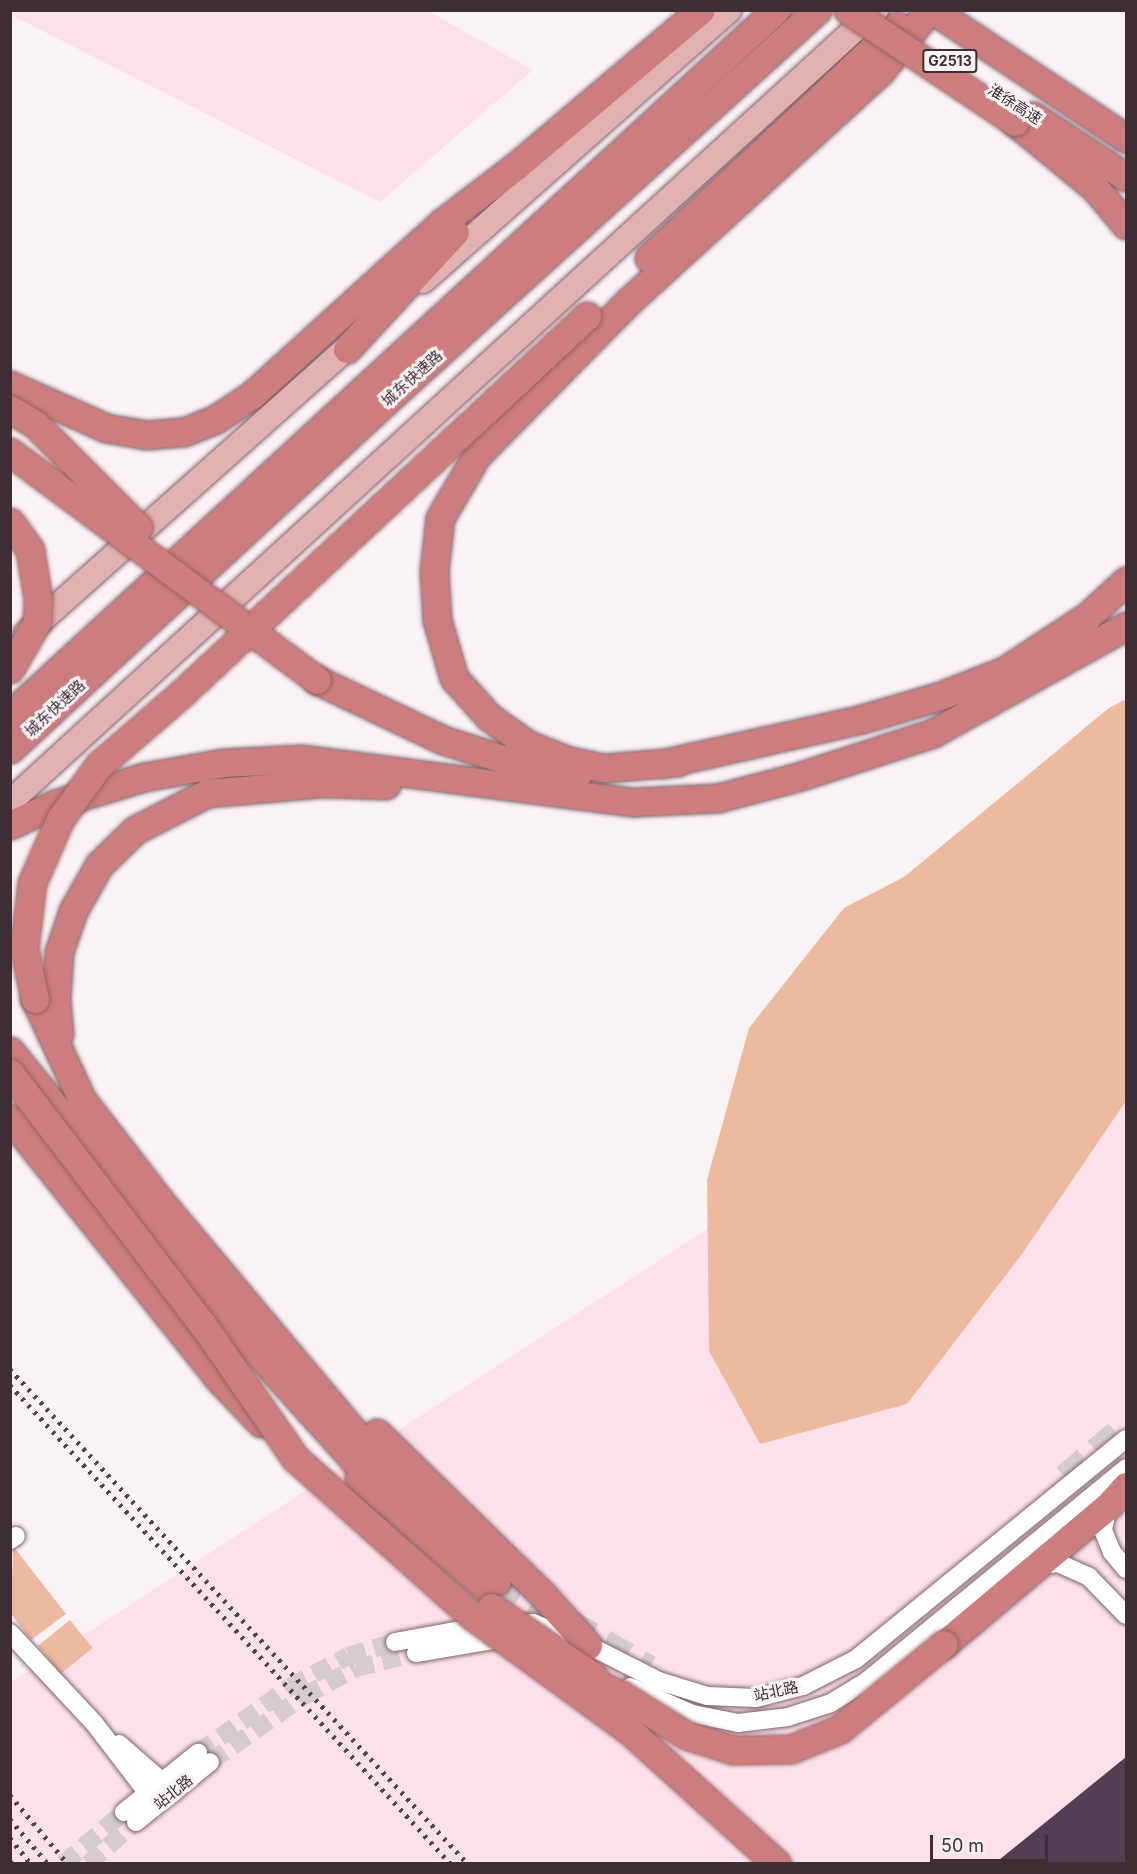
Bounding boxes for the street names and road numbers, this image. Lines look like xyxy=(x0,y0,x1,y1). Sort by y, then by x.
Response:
road number: G2513 xyxy=(922,50,978,72)
street label: 淮徐高速 xyxy=(985,80,1045,128)
street label: 城东快速路 xyxy=(378,346,446,410)
street label: 城东快速路 xyxy=(21,676,89,740)
street label: 站北路 xyxy=(752,1678,800,1704)
street label: 站北路 xyxy=(150,1771,196,1813)

